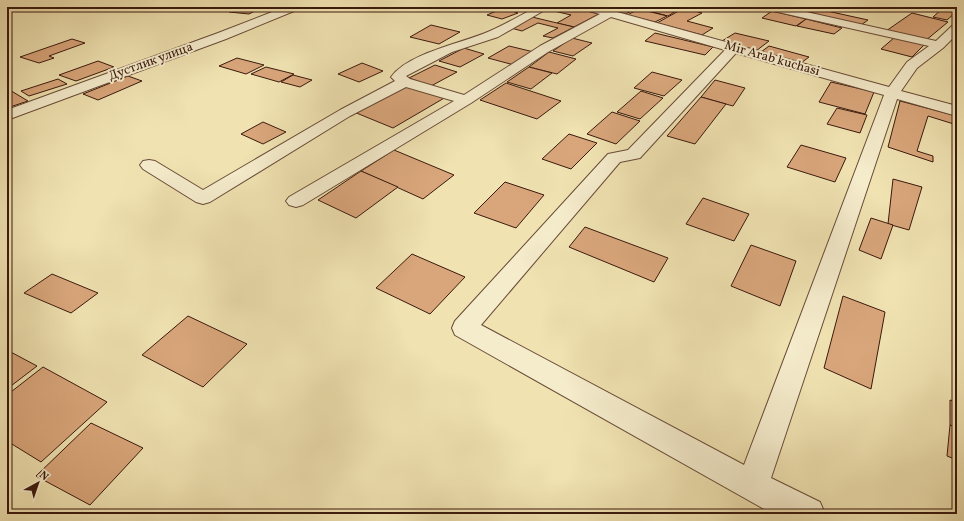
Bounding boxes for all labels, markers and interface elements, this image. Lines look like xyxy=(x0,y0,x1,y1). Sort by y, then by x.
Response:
street label: Mir Arab kuchasi xyxy=(722,37,822,81)
street label: Дустлик улица xyxy=(106,38,196,86)
north arrow xyxy=(18,463,58,503)
text: N xyxy=(36,468,51,485)

